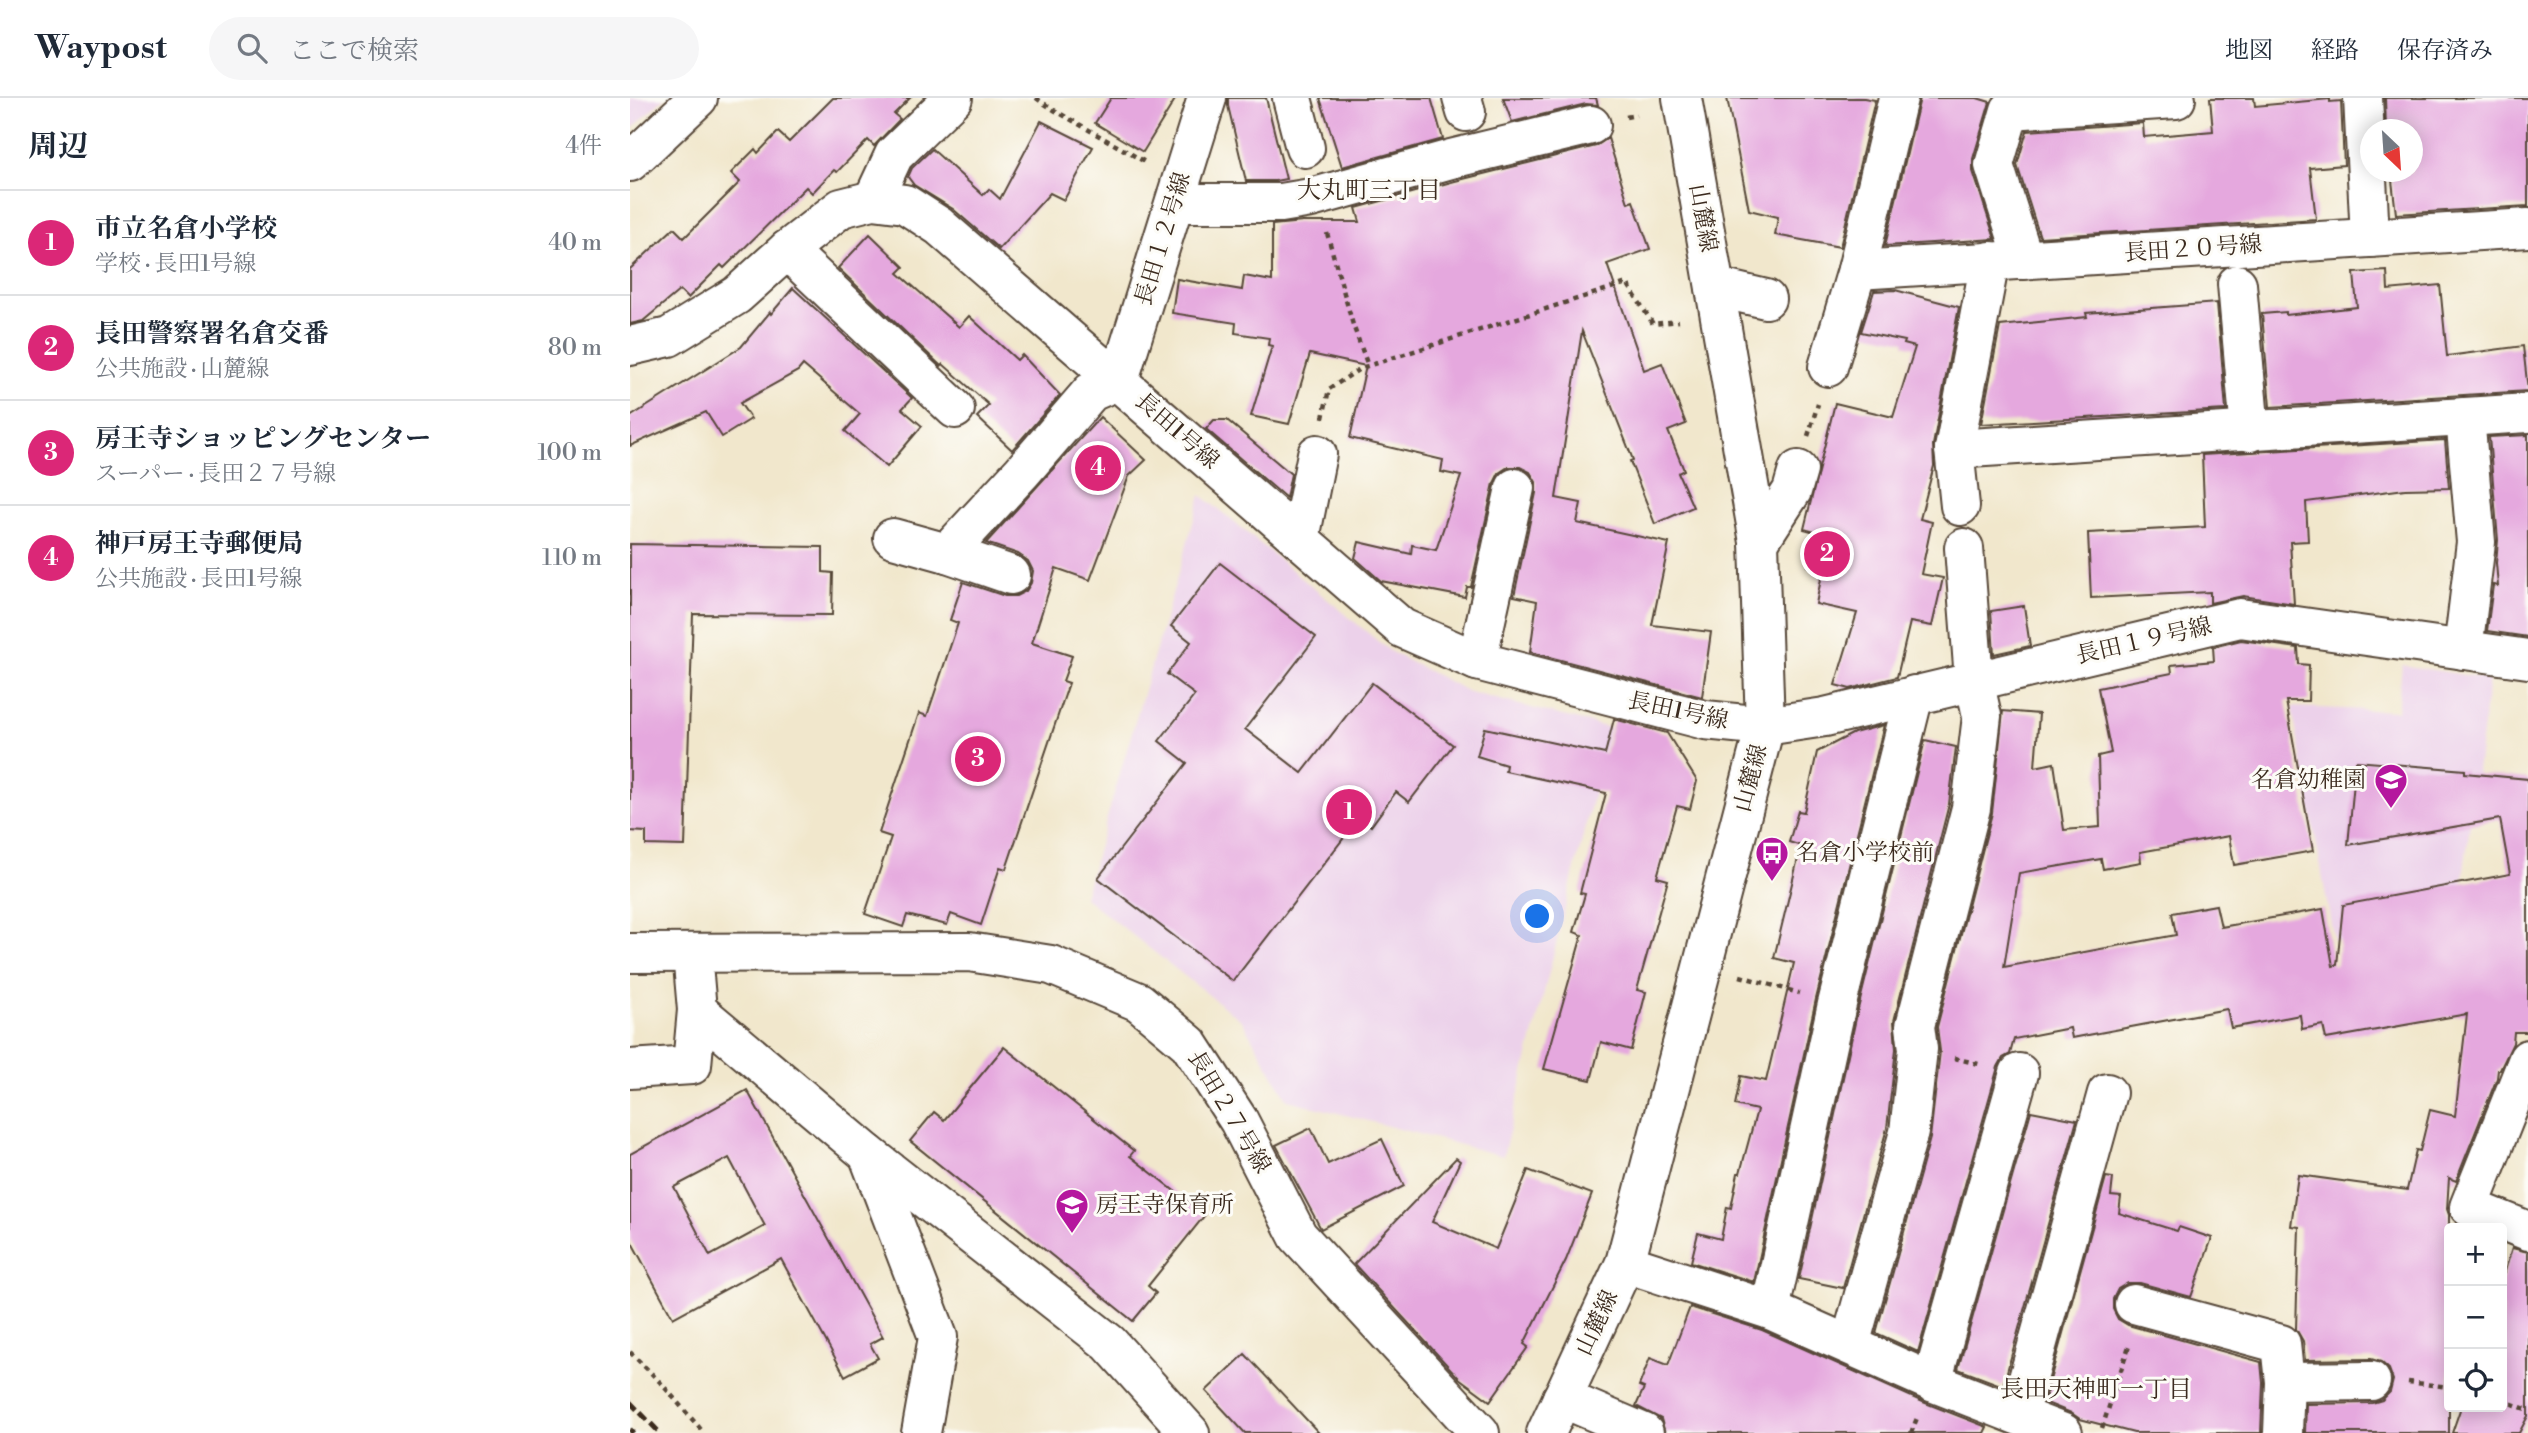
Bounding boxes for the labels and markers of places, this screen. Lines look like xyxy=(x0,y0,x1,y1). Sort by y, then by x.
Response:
pin: 4 xyxy=(1075,442,1121,494)
pin: 2 xyxy=(1804,528,1850,580)
pin: 3 xyxy=(955,733,1001,785)
school or university icon: 名倉幼稚園 xyxy=(2372,761,2410,810)
place label: 名倉幼稚園 xyxy=(2251,766,2366,794)
pin: 1 xyxy=(1326,786,1372,838)
bus stop icon: 名倉小学校前 xyxy=(1753,834,1791,883)
place label: 名倉小学校前 xyxy=(1796,839,1934,867)
school or university icon: 房王寺保育所 xyxy=(1053,1186,1091,1235)
place label: 房王寺保育所 xyxy=(1096,1191,1234,1219)

